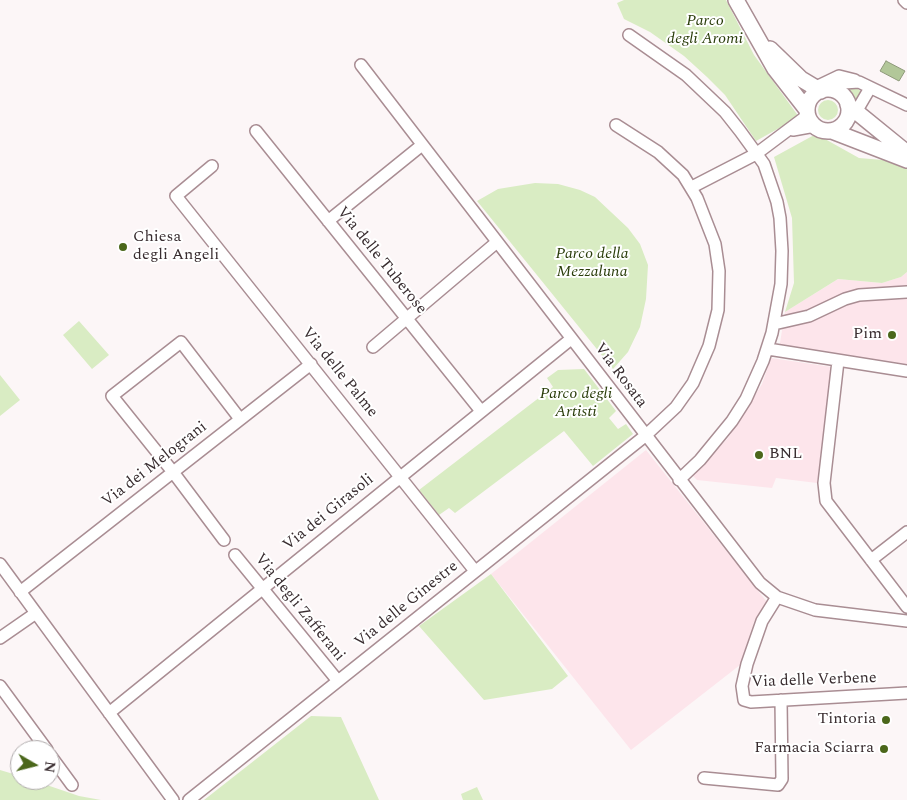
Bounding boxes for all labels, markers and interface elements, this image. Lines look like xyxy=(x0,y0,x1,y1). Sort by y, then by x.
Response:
park label: Parco degli Aromi xyxy=(667,12,743,50)
street label: Via delle Tuberose xyxy=(332,203,430,319)
place label: Chiesa degli Angeli xyxy=(133,228,219,266)
marker: Chiesa degli Angeli xyxy=(117,241,129,253)
park label: Parco della Mezzaluna xyxy=(555,245,629,283)
street label: Via delle Palme xyxy=(297,324,381,422)
place label: Pim xyxy=(853,325,882,345)
marker: Pim xyxy=(886,329,898,341)
street label: Via Rosata xyxy=(589,340,651,412)
park label: Parco degli Artisti xyxy=(540,385,612,423)
street label: Via dei Melograni xyxy=(99,418,211,512)
place label: BNL xyxy=(769,445,802,465)
marker: BNL xyxy=(753,449,765,461)
street label: Via dei Girasoli xyxy=(280,471,378,555)
street label: Via degli Zafferani xyxy=(250,550,348,666)
street label: Via delle Ginestre xyxy=(351,557,463,653)
street label: Via delle Verbene xyxy=(751,669,877,693)
place label: Tintoria xyxy=(817,710,876,730)
marker: Tintoria xyxy=(880,714,892,726)
place label: Farmacia Sciarra xyxy=(754,739,874,759)
north arrow xyxy=(10,740,60,790)
marker: Farmacia Sciarra xyxy=(878,743,890,755)
text: N xyxy=(38,760,61,774)

